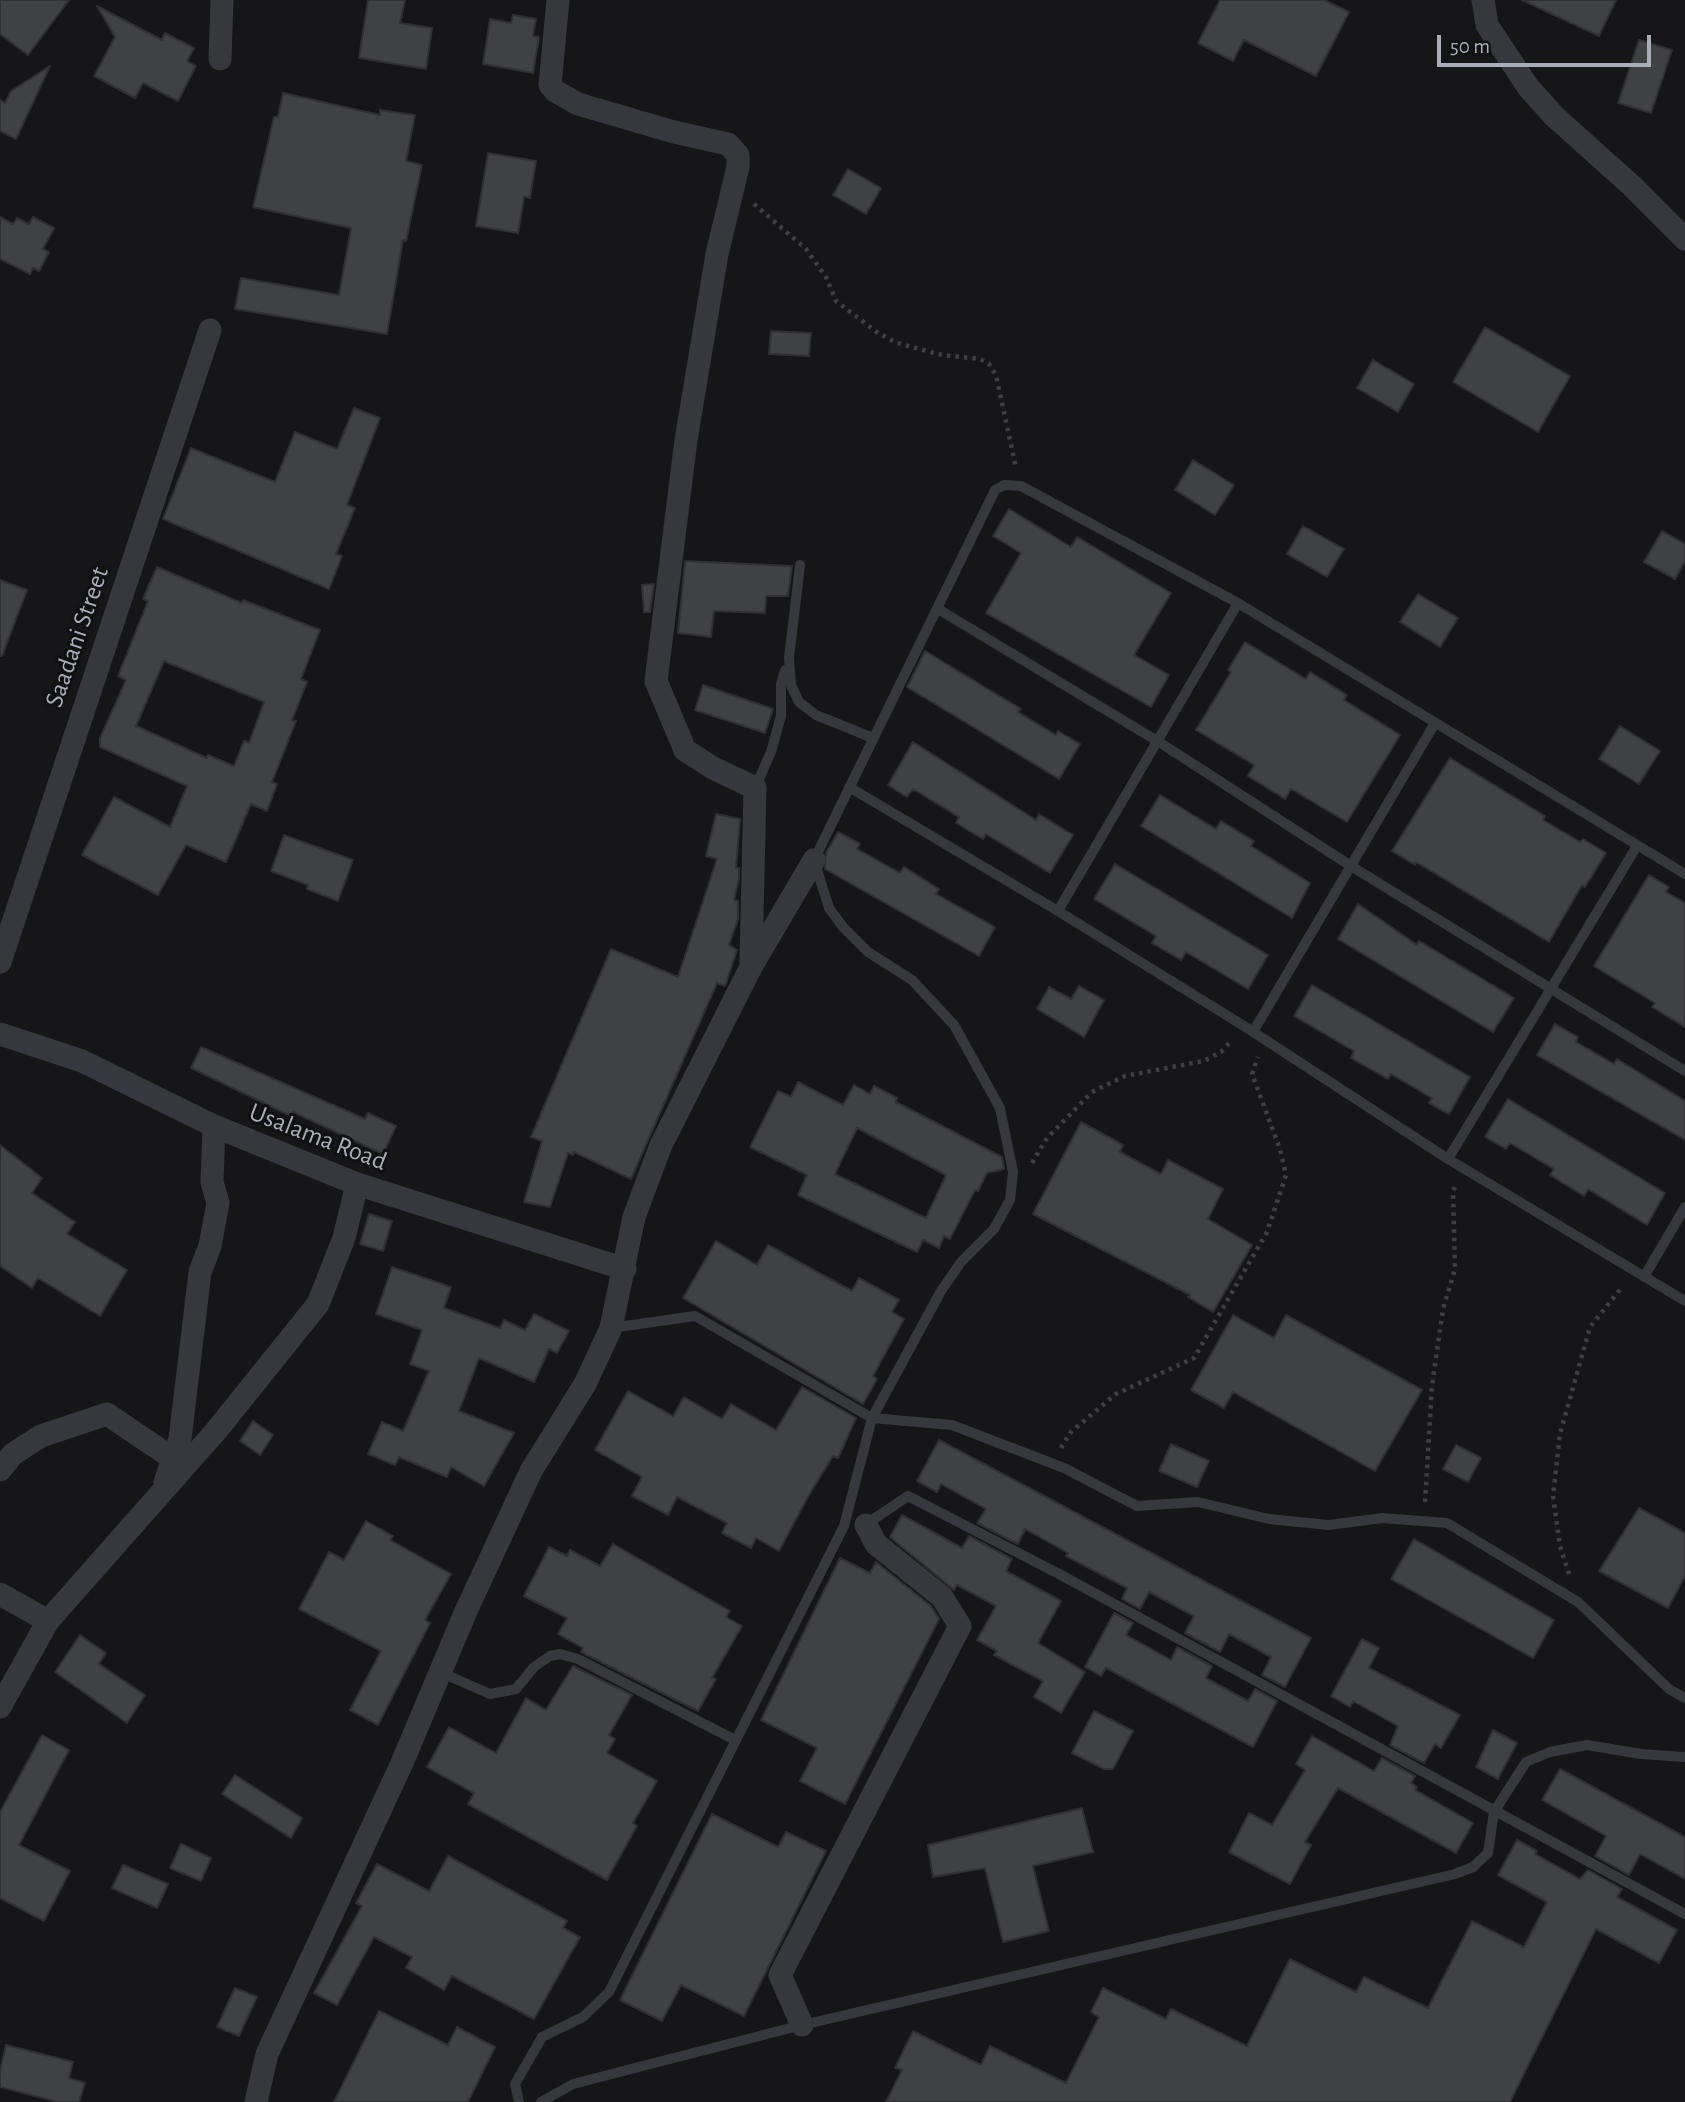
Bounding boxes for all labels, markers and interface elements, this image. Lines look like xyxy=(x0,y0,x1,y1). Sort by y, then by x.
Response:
scale bar xyxy=(1440,21,1654,65)
text: 50 m xyxy=(1450,36,1490,57)
street label: Saadani Street xyxy=(38,563,116,711)
street label: Usalama Road xyxy=(245,1096,391,1178)

